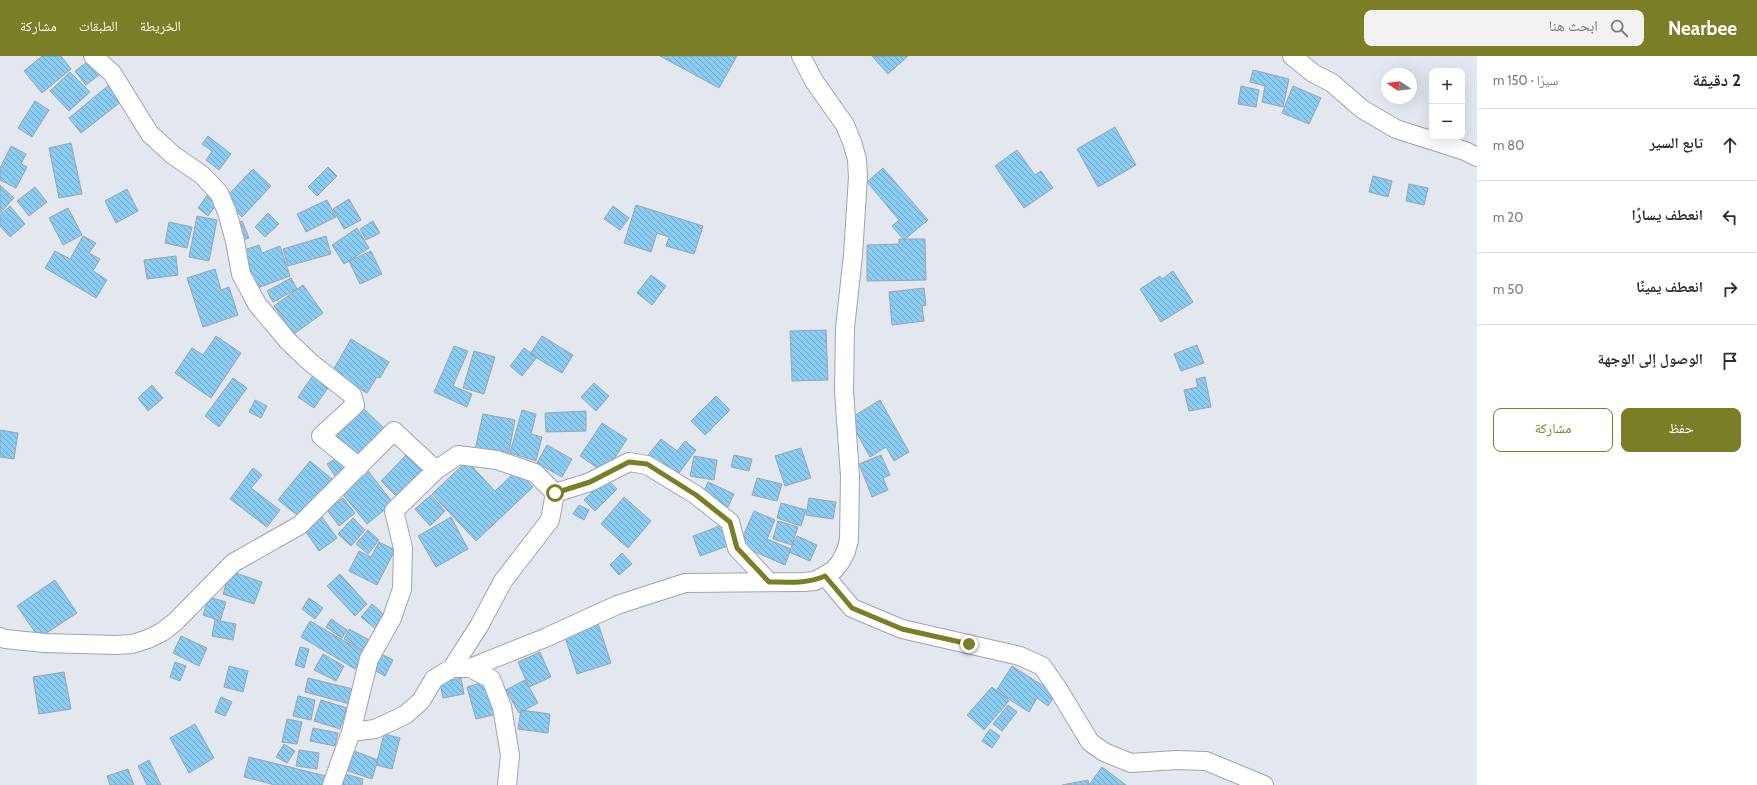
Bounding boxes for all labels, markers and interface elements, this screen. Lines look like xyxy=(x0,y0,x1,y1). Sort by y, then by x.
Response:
search box xyxy=(1364,10,1644,46)
text: مشاركة xyxy=(20,17,57,35)
text: الطبقات xyxy=(79,17,118,35)
text: الخريطة xyxy=(140,17,181,35)
text: ابحث هنا xyxy=(1549,17,1598,35)
icon: search xyxy=(1608,17,1630,39)
text: Nearbee xyxy=(1668,17,1737,40)
north arrow xyxy=(1381,68,1417,104)
map controls xyxy=(1429,68,1465,140)
button: + xyxy=(1429,68,1465,104)
text: 2 دقيقة xyxy=(1692,70,1741,90)
text: سيرًا · 150 m xyxy=(1493,72,1558,88)
button: − xyxy=(1429,104,1465,140)
text: تابع السير xyxy=(1650,134,1703,152)
icon: ahead xyxy=(1719,134,1741,156)
text: 80 m xyxy=(1493,137,1524,153)
text: انعطف يسارًا xyxy=(1632,206,1703,224)
icon: left xyxy=(1719,206,1741,228)
text: 20 m xyxy=(1493,209,1523,225)
text: انعطف يمينًا xyxy=(1636,278,1703,296)
icon: right xyxy=(1719,278,1741,300)
text: 50 m xyxy=(1493,281,1523,297)
text: الوصول إلى الوجهة xyxy=(1598,350,1703,368)
icon: arrive xyxy=(1719,350,1741,372)
button: مشاركة xyxy=(1493,408,1613,452)
button: حفظ xyxy=(1621,408,1741,452)
route start xyxy=(546,484,564,502)
route end xyxy=(960,635,978,653)

